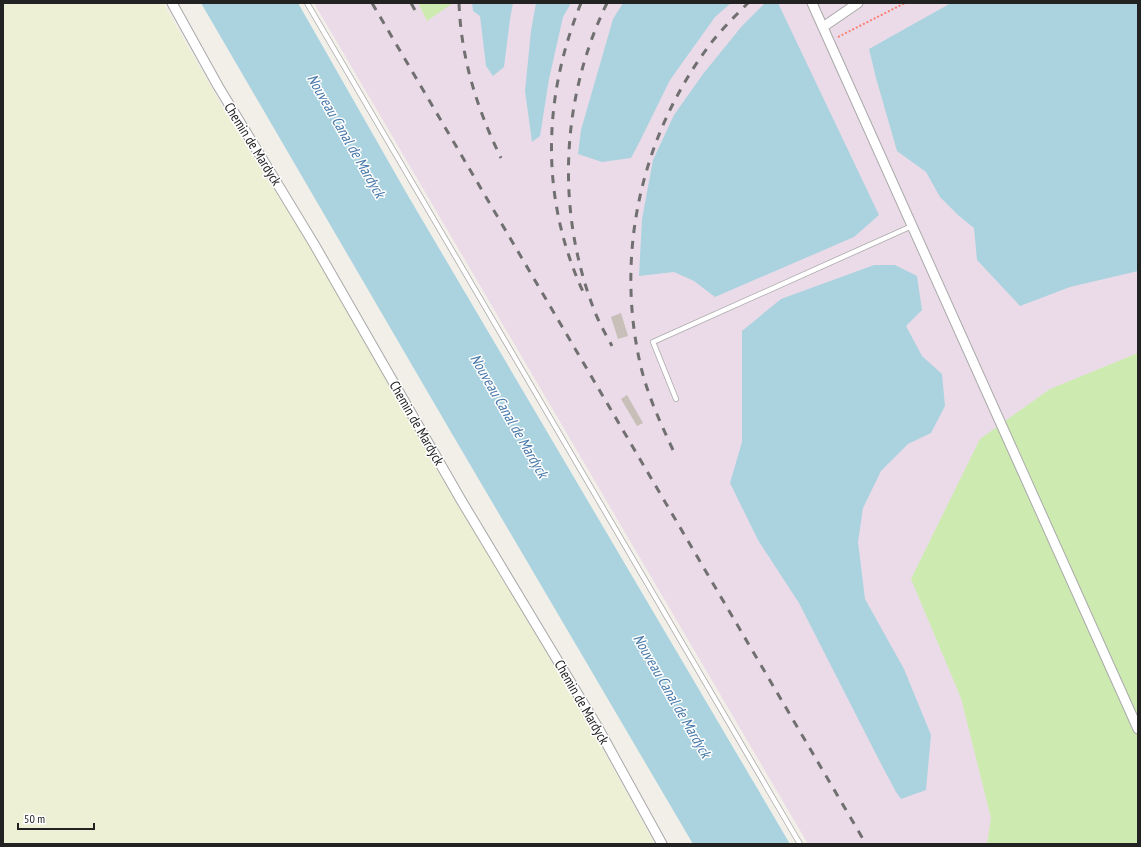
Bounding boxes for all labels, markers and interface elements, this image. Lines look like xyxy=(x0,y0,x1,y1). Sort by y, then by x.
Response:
water label: Nouveau Canal de Mardyck xyxy=(303,71,391,203)
street label: Chemin de Mardyck xyxy=(220,99,286,189)
water label: Nouveau Canal de Mardyck xyxy=(466,351,554,483)
street label: Chemin de Mardyck xyxy=(386,378,449,469)
water label: Nouveau Canal de Mardyck xyxy=(629,631,717,763)
street label: Chemin de Mardyck xyxy=(551,657,614,748)
scale bar xyxy=(18,805,94,831)
text: 50 m xyxy=(24,811,45,826)

